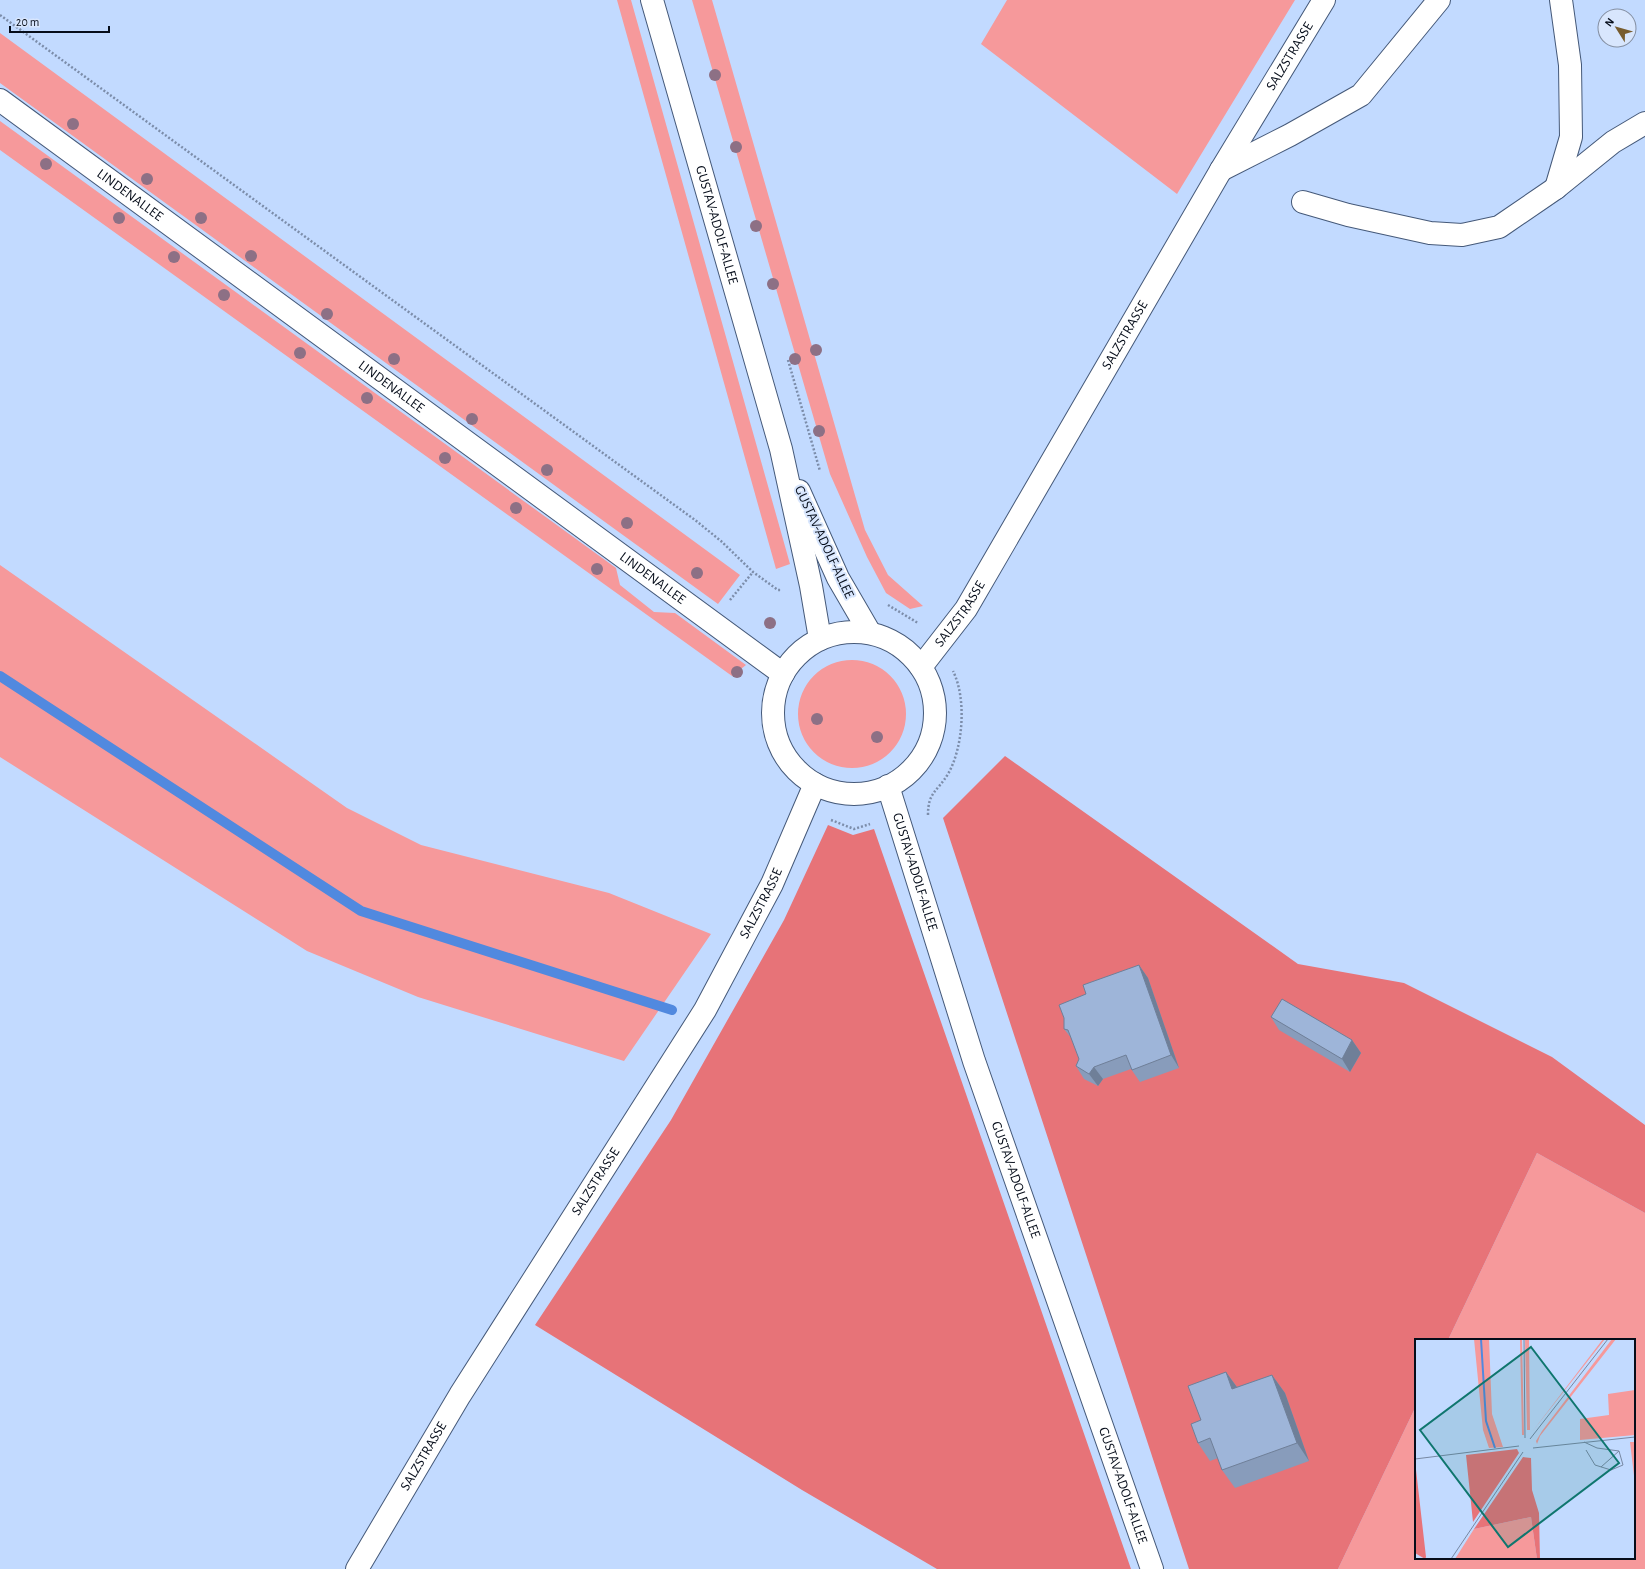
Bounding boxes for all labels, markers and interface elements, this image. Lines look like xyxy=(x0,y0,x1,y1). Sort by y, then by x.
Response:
scale bar xyxy=(10,8,109,34)
north arrow xyxy=(1597,8,1637,48)
text: 20 m xyxy=(16,16,39,28)
text: N xyxy=(1603,16,1616,29)
street label: SALZSTRASSE xyxy=(1264,20,1316,93)
street label: GUSTAV-ADOLF-ALLEE xyxy=(693,164,740,286)
street label: LINDENALLEE xyxy=(94,167,166,224)
street label: SALZSTRASSE xyxy=(1100,298,1151,372)
street label: LINDENALLEE xyxy=(356,358,427,416)
street label: GUSTAV-ADOLF-ALLEE xyxy=(792,484,856,601)
street label: LINDENALLEE xyxy=(617,550,688,607)
street label: SALZSTRASSE xyxy=(932,578,988,650)
street label: GUSTAV-ADOLF-ALLEE xyxy=(890,811,940,933)
street label: SALZSTRASSE xyxy=(737,866,785,941)
street label: GUSTAV-ADOLF-ALLEE xyxy=(989,1120,1043,1240)
street label: SALZSTRASSE xyxy=(569,1145,622,1218)
inset map xyxy=(1415,1339,1635,1559)
street label: SALZSTRASSE xyxy=(398,1419,450,1493)
street label: GUSTAV-ADOLF-ALLEE xyxy=(1096,1425,1150,1546)

